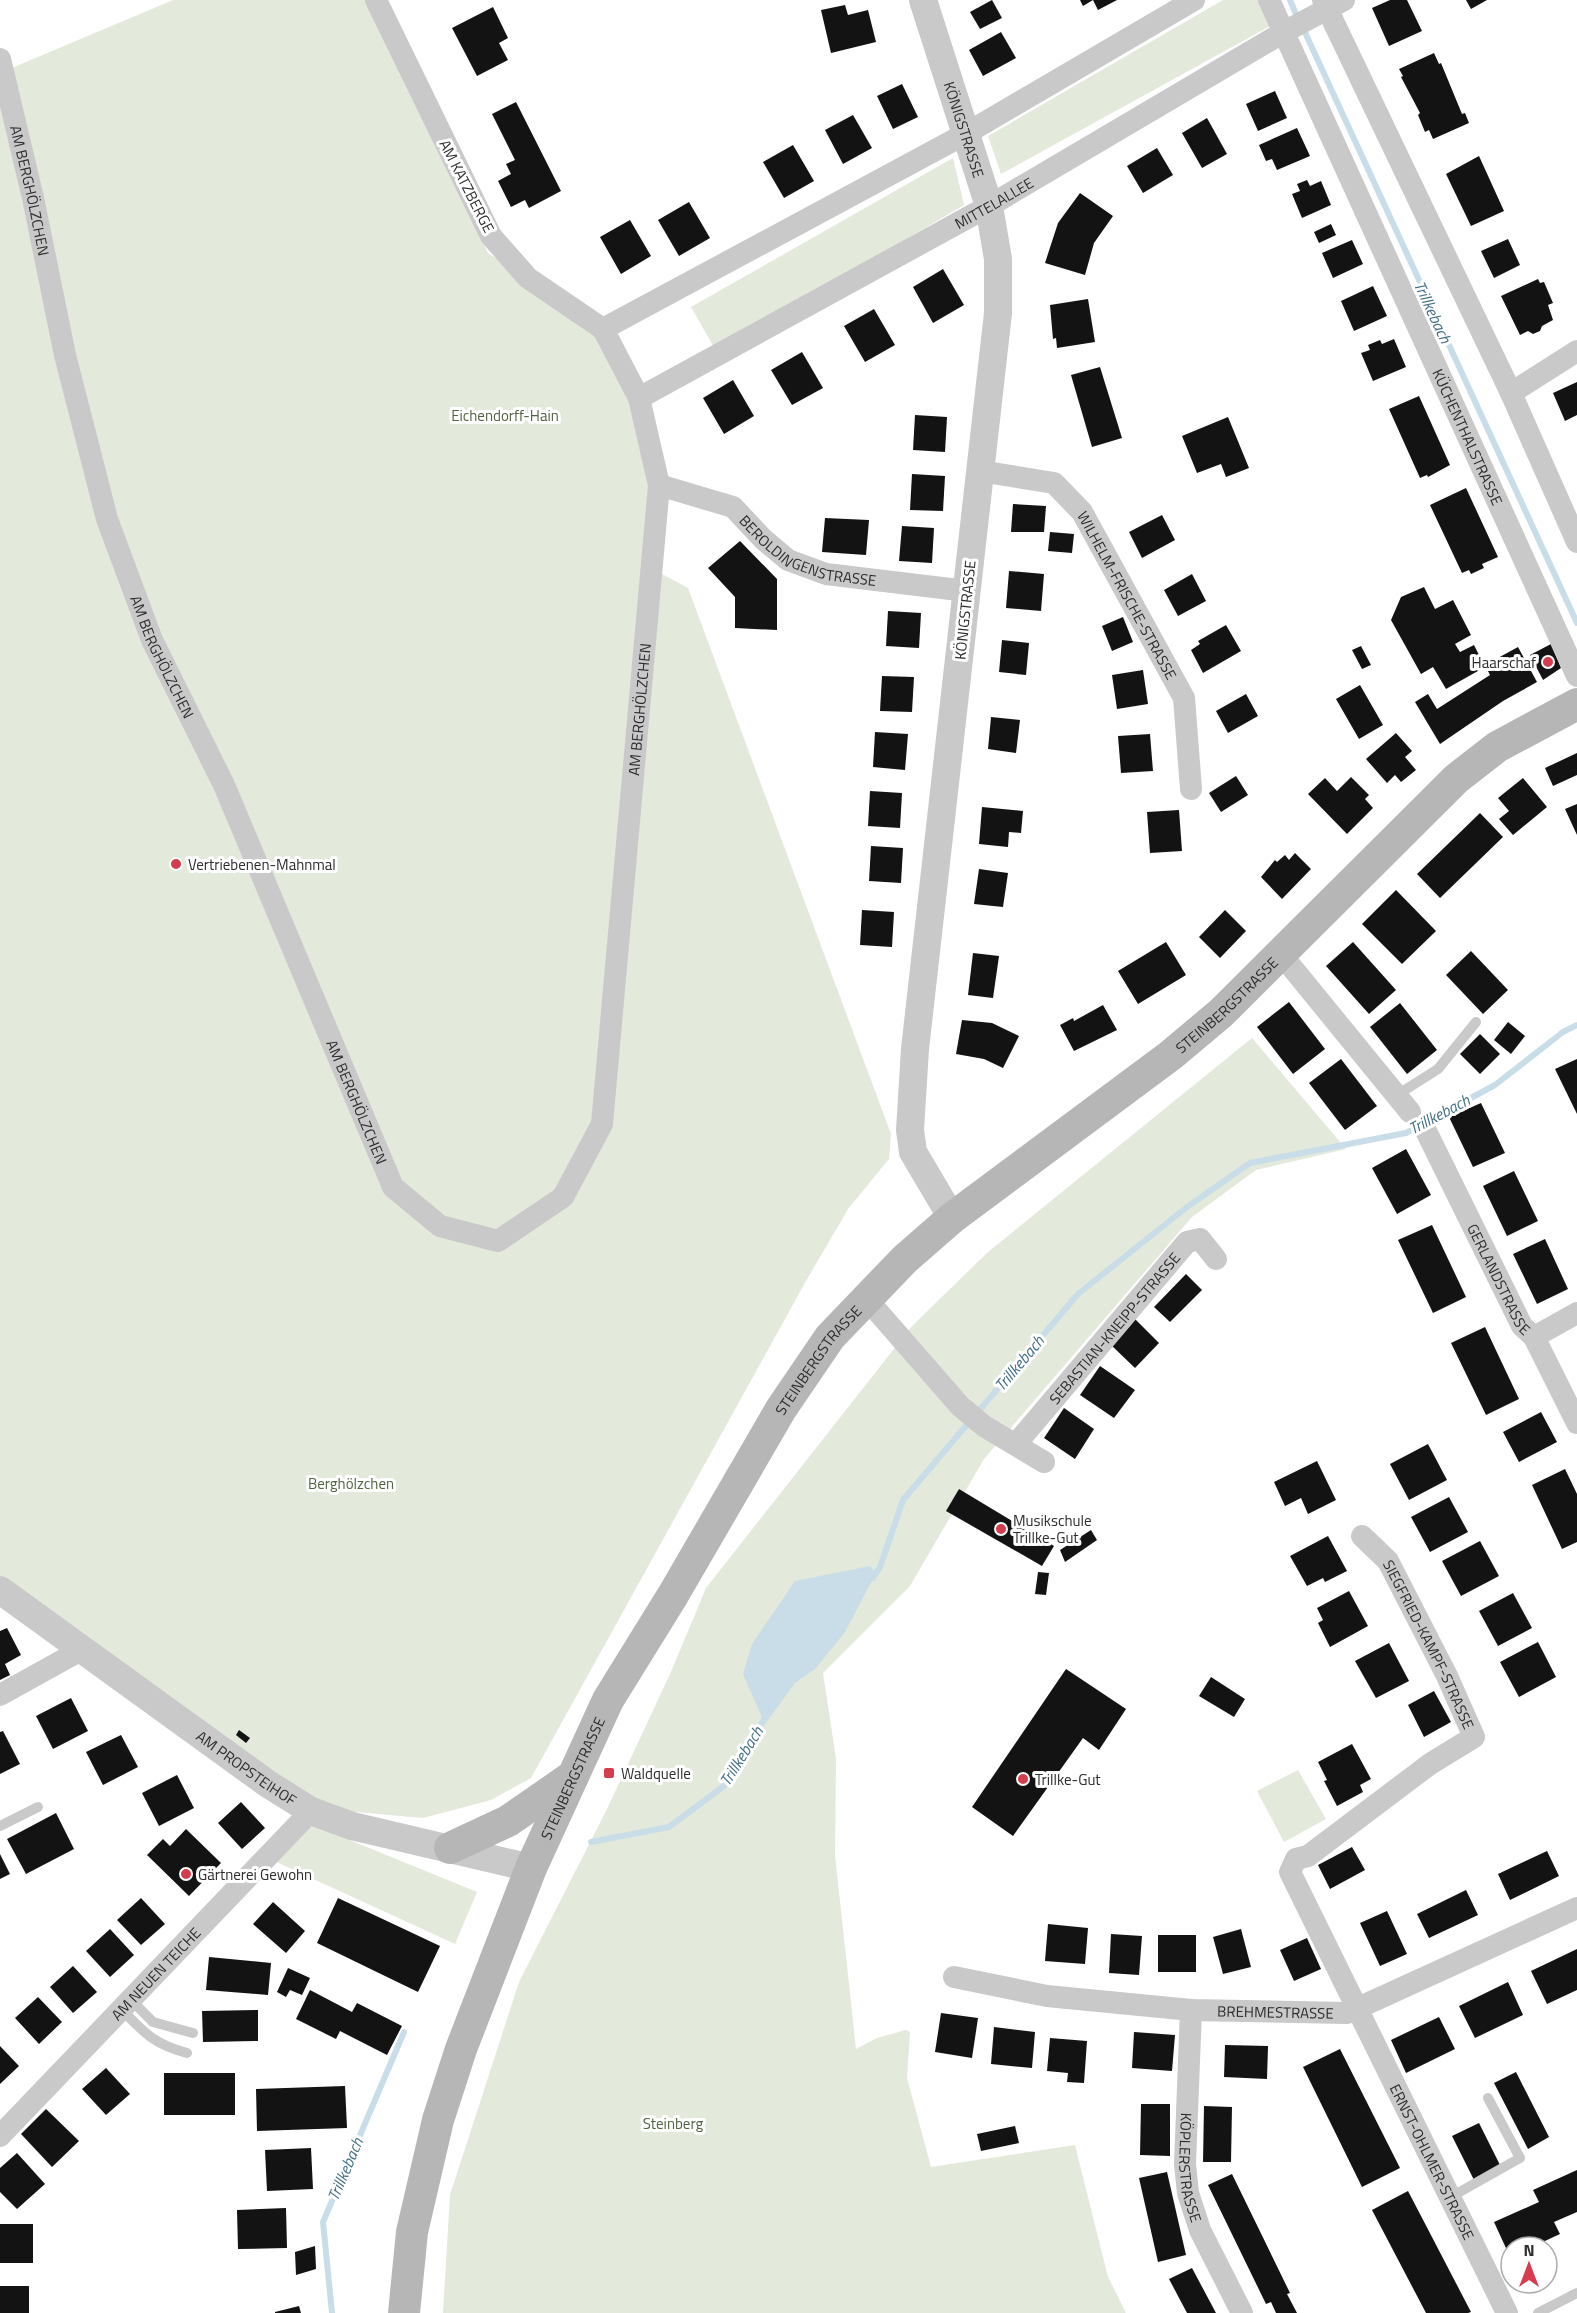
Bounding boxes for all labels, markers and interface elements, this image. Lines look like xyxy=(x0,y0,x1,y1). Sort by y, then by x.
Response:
street label: KÖNIGSTRASSE xyxy=(938,78,991,181)
street label: AM BERGHÖLZCHEN xyxy=(5,123,56,258)
street label: AM KATZBERGE xyxy=(434,135,500,237)
street label: MITTELALLEE xyxy=(950,171,1038,234)
water label: Trillkebach xyxy=(1408,277,1458,348)
street label: KÜCHENTHALSTRASSE xyxy=(1427,365,1509,509)
park label: Eichendorff-Hain xyxy=(451,404,559,427)
street label: WILHELM-FRISCHE-STRASSE xyxy=(1072,507,1183,683)
street label: BEROLDINGENSTRASSE xyxy=(734,509,878,591)
street label: KÖNIGSTRASSE xyxy=(948,559,982,661)
street label: AM BERGHÖLZCHEN xyxy=(125,592,201,722)
street label: AM BERGHÖLZCHEN xyxy=(622,642,656,777)
place label: Haarschaf xyxy=(1472,651,1536,674)
marker: Haarschaf xyxy=(1541,655,1555,669)
place label: Vertriebenen-Mahnmal xyxy=(188,853,336,876)
marker: Vertriebenen-Mahnmal xyxy=(169,857,183,871)
street label: STEINBERGSTRASSE xyxy=(1170,951,1283,1058)
street label: AM BERGHÖLZCHEN xyxy=(321,1036,394,1167)
water label: Trillkebach xyxy=(1404,1087,1475,1140)
street label: GERLANDSTRASSE xyxy=(1462,1220,1536,1340)
street label: SEBASTIAN-KNEIPP-STRASSE xyxy=(1043,1247,1185,1409)
street label: STEINBERGSTRASSE xyxy=(769,1300,867,1419)
water label: Trillkebach xyxy=(988,1329,1050,1396)
park label: Berghölzchen xyxy=(308,1472,394,1495)
place label: Musikschule Trillke-Gut xyxy=(1013,1509,1092,1549)
marker: Musikschule Trillke-Gut xyxy=(994,1522,1008,1536)
street label: SIEGFRIED-KAMPF-STRASSE xyxy=(1378,1556,1481,1733)
street label: STEINBERGSTRASSE xyxy=(534,1713,610,1843)
water label: Trillkebach xyxy=(713,1721,769,1790)
street label: AM PROPSTEIHOF xyxy=(192,1724,301,1811)
place label: Waldquelle xyxy=(621,1762,691,1785)
marker: Waldquelle xyxy=(602,1766,616,1780)
place label: Trillke-Gut xyxy=(1035,1768,1101,1791)
marker: Trillke-Gut xyxy=(1016,1772,1030,1786)
place label: Gärtnerei Gewohn xyxy=(198,1863,312,1886)
marker: Gärtnerei Gewohn xyxy=(179,1867,193,1881)
street label: AM NEUEN TEICHE xyxy=(105,1922,206,2025)
street label: BREHMESTRASSE xyxy=(1217,1999,1334,2024)
street label: ERNST-OHLMER-STRASSE xyxy=(1384,2080,1481,2244)
park label: Steinberg xyxy=(643,2112,704,2135)
street label: KÖPLERSTRASSE xyxy=(1173,2112,1208,2225)
water label: Trillkebach xyxy=(321,2133,369,2204)
north arrow xyxy=(1499,2235,1559,2295)
text: N xyxy=(1523,2238,1535,2262)

